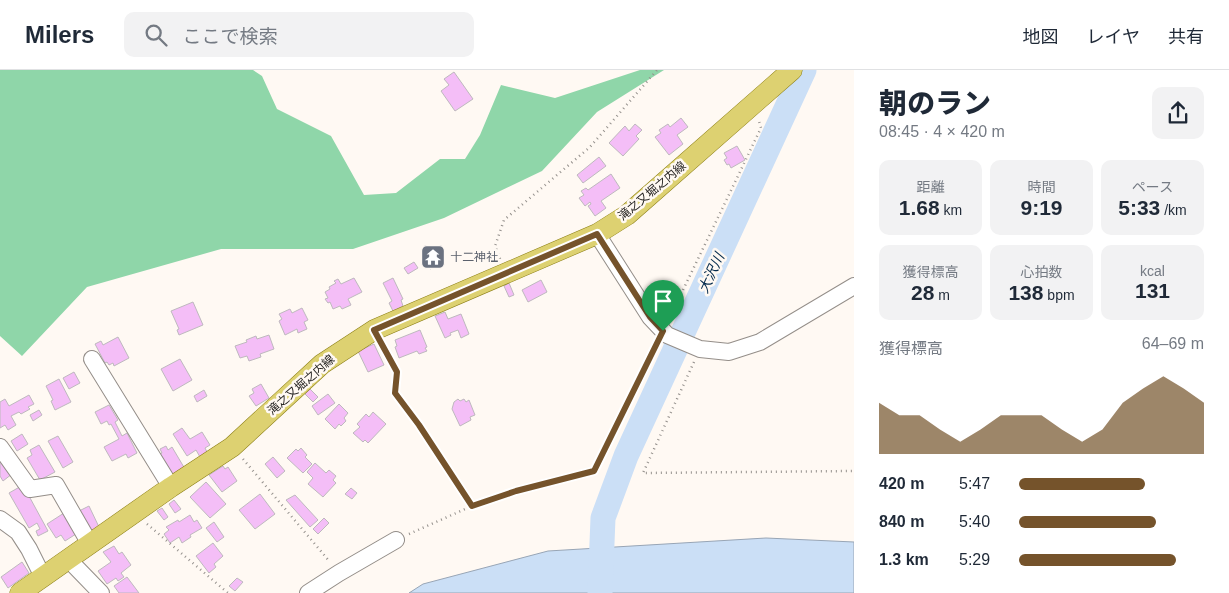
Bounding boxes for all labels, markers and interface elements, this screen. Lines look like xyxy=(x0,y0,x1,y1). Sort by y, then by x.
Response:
search box xyxy=(124,12,474,57)
text: Milers xyxy=(25,21,94,48)
icon: search xyxy=(142,21,170,49)
text: ここで検索 xyxy=(182,26,277,47)
text: 地図 xyxy=(1023,27,1059,47)
text: レイヤ xyxy=(1087,27,1140,47)
text: 共有 xyxy=(1168,27,1204,47)
button: share xyxy=(1152,87,1204,139)
text: 朝のラン xyxy=(879,88,991,119)
text: 08:45 · 4 × 420 m xyxy=(879,123,1005,140)
street label: 滝之又堀之内線 xyxy=(615,159,689,223)
text: 距離 xyxy=(917,179,945,195)
text: 時間 xyxy=(1028,179,1056,195)
text: ペース xyxy=(1132,179,1173,195)
text: 1.68 xyxy=(899,196,940,219)
text: 9:19 xyxy=(1020,196,1063,219)
text: 5:33 xyxy=(1118,196,1160,219)
text: km xyxy=(940,202,962,218)
text: /km xyxy=(1160,202,1187,218)
temple icon: 十二神社 xyxy=(420,244,446,270)
water label: 大沢川 xyxy=(695,249,728,295)
place label: 十二神社 xyxy=(450,250,498,264)
text: kcal xyxy=(1140,263,1165,279)
text: 獲得標高 xyxy=(903,264,959,280)
text: 心拍数 xyxy=(1021,264,1063,280)
text: 131 xyxy=(1135,279,1170,302)
pin xyxy=(642,280,684,331)
text: 28 xyxy=(911,281,934,304)
text: 138 xyxy=(1008,281,1043,304)
icon: arrive xyxy=(649,287,677,315)
text: m xyxy=(934,287,950,303)
text: bpm xyxy=(1043,287,1075,303)
text: 64–69 m xyxy=(1142,335,1204,352)
text: 獲得標高 xyxy=(879,340,943,357)
street label: 滝之又堀之内線 xyxy=(265,352,337,418)
text: 420 m xyxy=(879,475,924,492)
text: 5:47 xyxy=(959,475,990,492)
text: 840 m xyxy=(879,513,924,530)
text: 5:40 xyxy=(959,513,990,530)
text: 1.3 km xyxy=(879,551,929,568)
text: 5:29 xyxy=(959,551,990,568)

